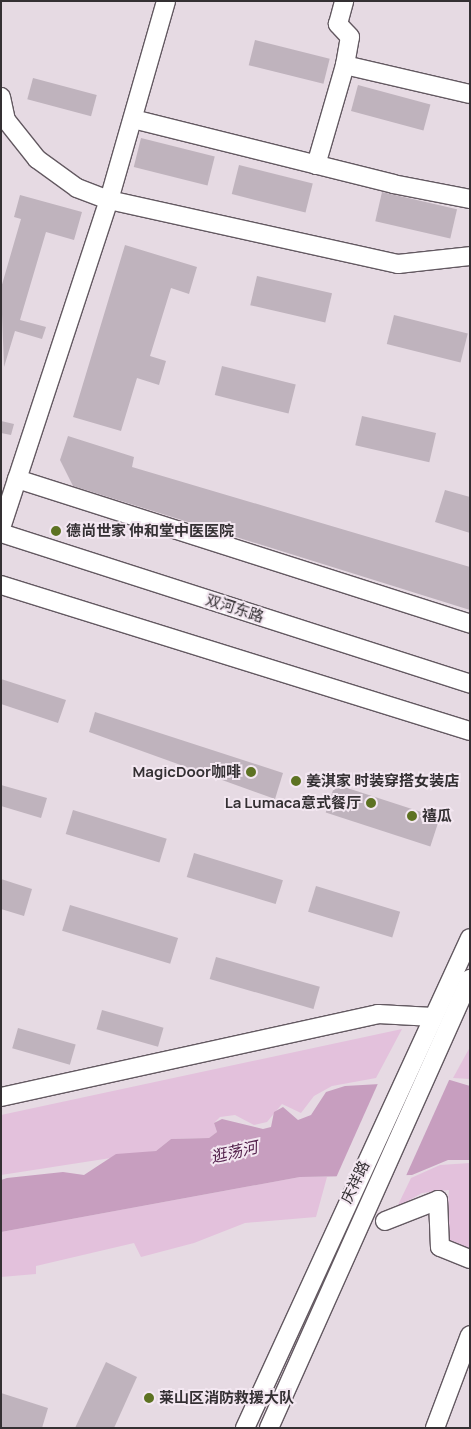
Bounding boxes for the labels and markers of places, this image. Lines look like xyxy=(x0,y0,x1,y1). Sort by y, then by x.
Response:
place label: 德尚世家 仲和堂中医医院 xyxy=(66,522,234,540)
marker: 德尚世家 仲和堂中医医院 xyxy=(50,525,62,537)
place label: MagicDoor咖啡 xyxy=(132,763,241,781)
marker: MagicDoor咖啡 xyxy=(245,766,257,778)
place label: 姜淇家 时装穿搭女装店 xyxy=(306,772,459,790)
marker: 姜淇家 时装穿搭女装店 xyxy=(290,775,302,787)
place label: La Lumaca意式餐厅 xyxy=(225,794,361,812)
marker: La Lumaca意式餐厅 xyxy=(365,797,377,809)
place label: 禧瓜 xyxy=(422,807,452,825)
marker: 禧瓜 xyxy=(406,810,418,822)
place label: 莱山区消防救援大队 xyxy=(159,1389,294,1407)
marker: 莱山区消防救援大队 xyxy=(143,1392,155,1404)

